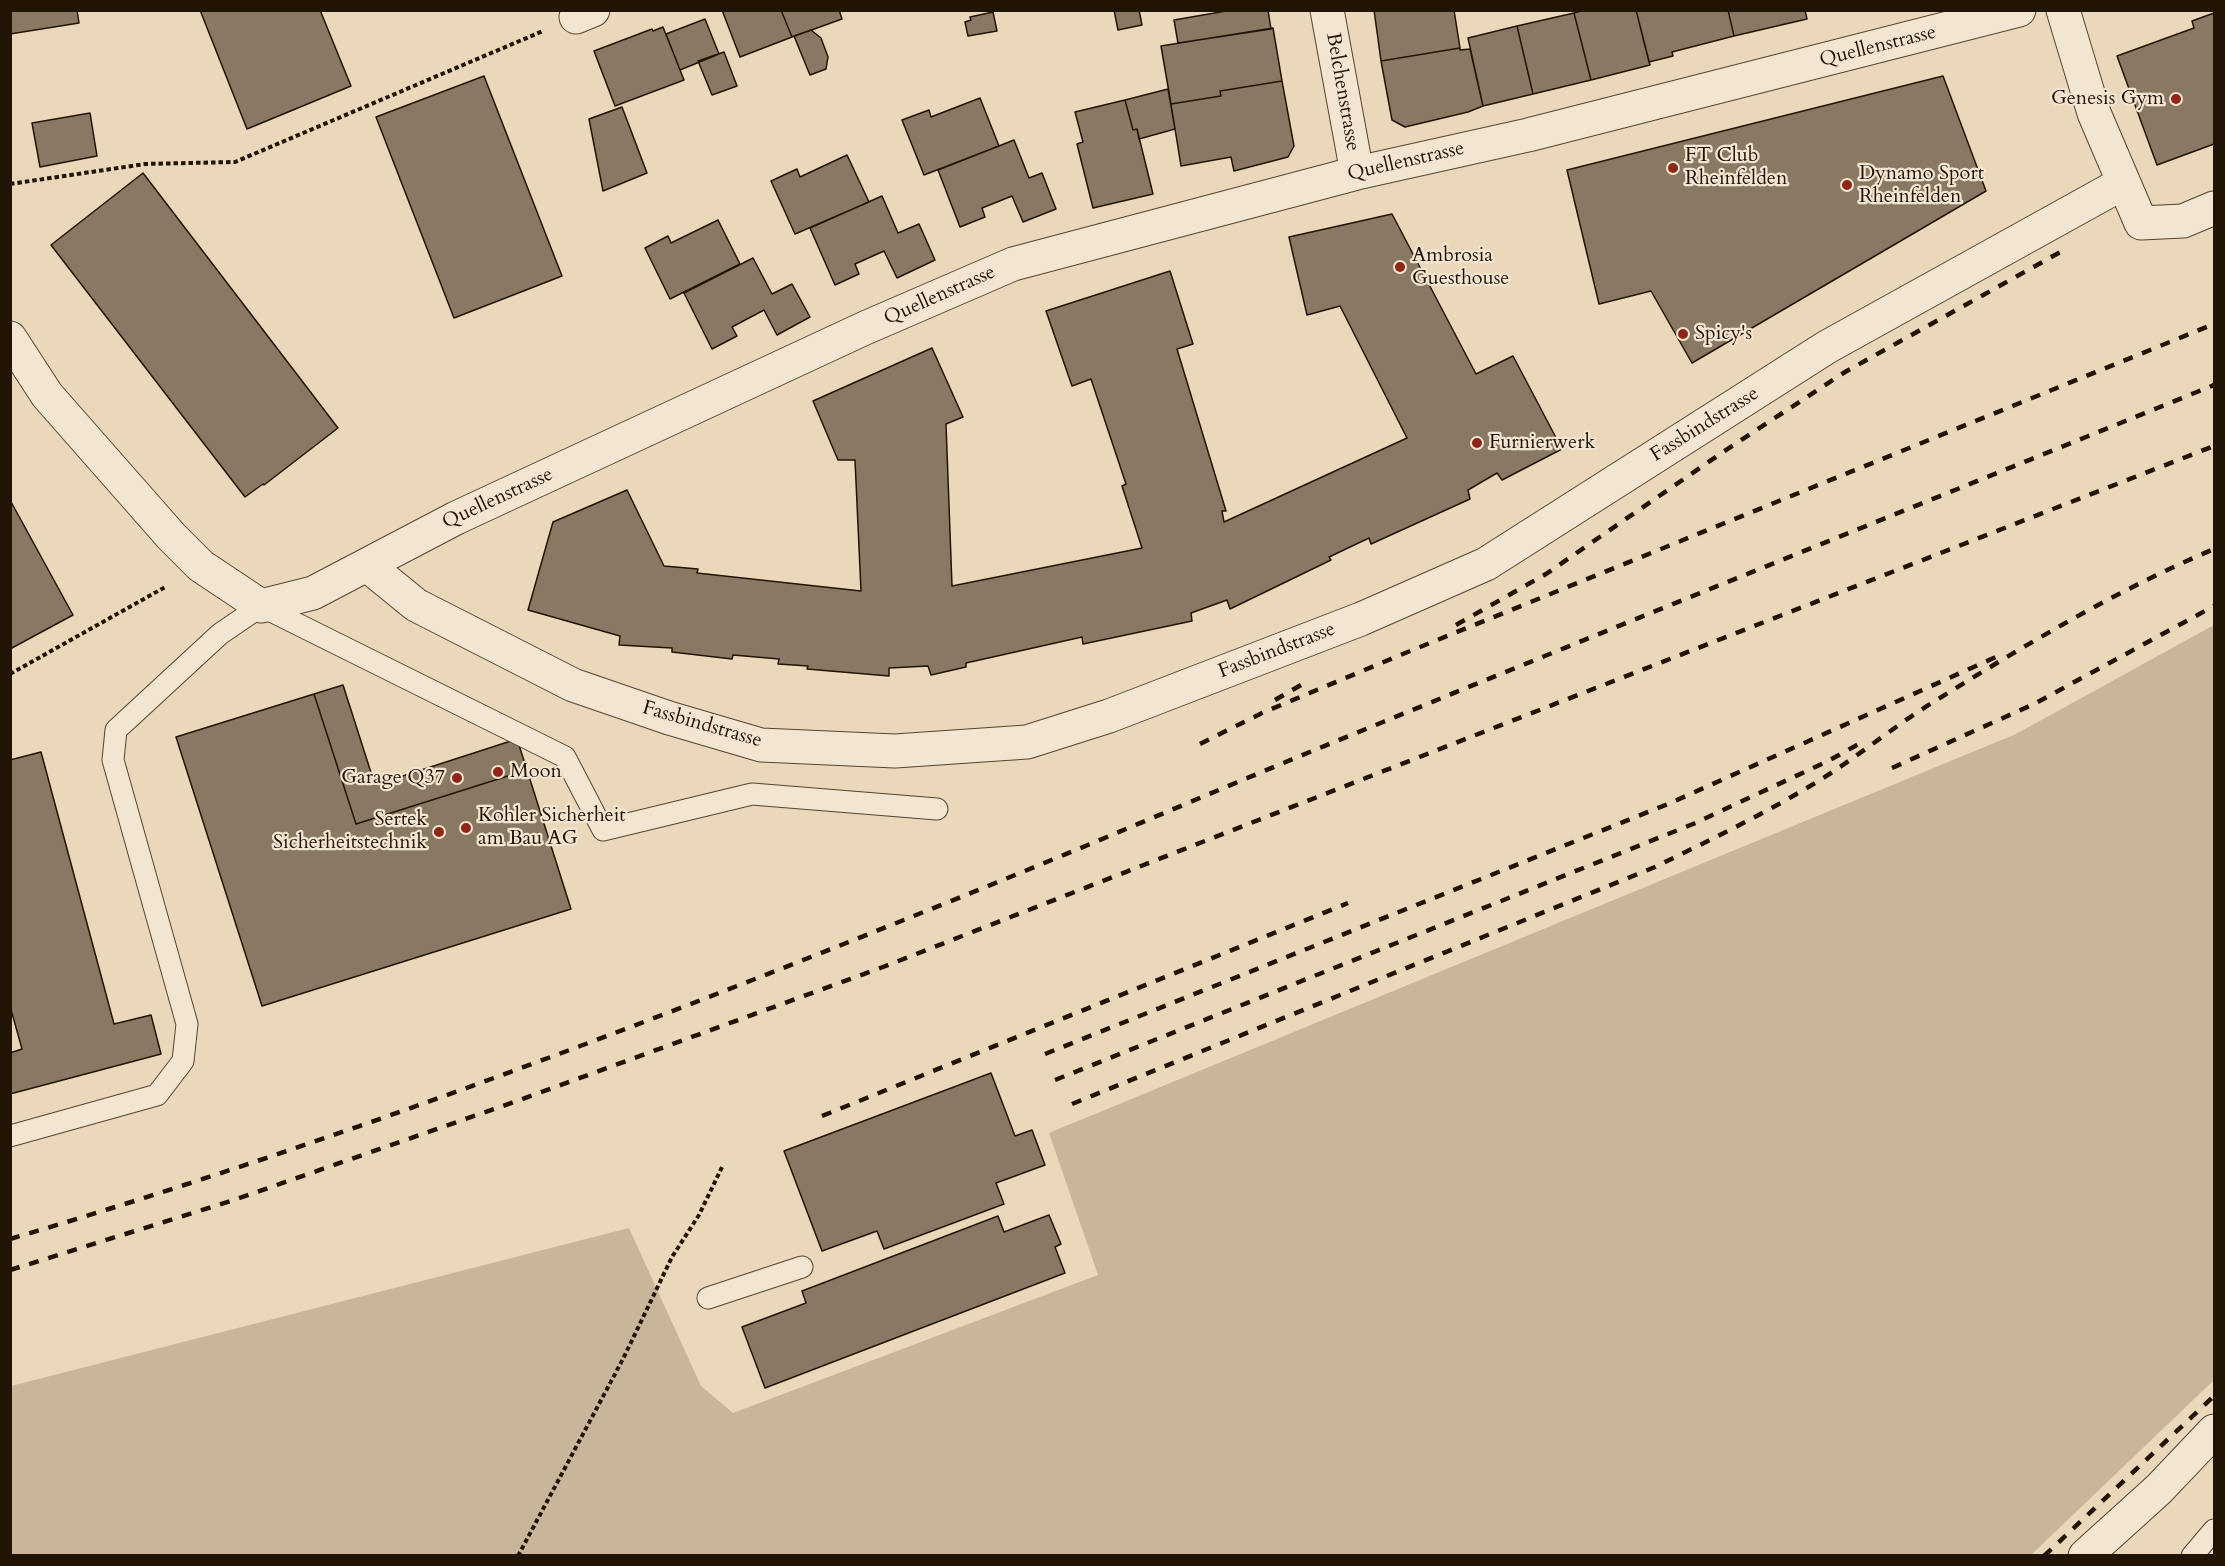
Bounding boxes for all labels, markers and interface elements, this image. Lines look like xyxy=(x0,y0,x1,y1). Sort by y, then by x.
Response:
street label: Quellenstrasse xyxy=(1817,21,1939,73)
street label: Belchenstrasse xyxy=(1320,31,1364,153)
place label: Genesis Gym xyxy=(2051,87,2164,111)
marker: Genesis Gym xyxy=(2169,92,2183,106)
street label: Quellenstrasse xyxy=(1345,137,1467,187)
place label: FT Club Rheinfelden xyxy=(1685,144,1787,191)
marker: FT Club Rheinfelden xyxy=(1666,161,1680,175)
place label: Dynamo Sport Rheinfelden xyxy=(1859,162,1984,209)
marker: Dynamo Sport Rheinfelden xyxy=(1840,178,1854,192)
place label: Ambrosia Guesthouse xyxy=(1412,244,1509,291)
marker: Ambrosia Guesthouse xyxy=(1393,260,1407,274)
street label: Quellenstrasse xyxy=(881,261,999,331)
place label: Spicy's xyxy=(1695,322,1752,346)
marker: Spicy's xyxy=(1676,327,1690,341)
street label: Fassbindstrasse xyxy=(1646,382,1764,468)
place label: Furnierwerk xyxy=(1489,431,1595,455)
marker: Furnierwerk xyxy=(1470,436,1484,450)
street label: Quellenstrasse xyxy=(439,463,557,535)
street label: Fassbindstrasse xyxy=(1215,618,1339,684)
street label: Fassbindstrasse xyxy=(639,696,765,754)
place label: Moon xyxy=(510,760,562,784)
marker: Moon xyxy=(491,765,505,779)
place label: Garage Q37 xyxy=(341,766,445,790)
marker: Garage Q37 xyxy=(450,771,464,785)
place label: Kohler Sicherheit am Bau AG xyxy=(478,804,626,851)
place label: Sertek Sicherheitstechnik xyxy=(273,808,427,855)
marker: Kohler Sicherheit am Bau AG xyxy=(459,821,473,835)
marker: Sertek Sicherheitstechnik xyxy=(432,825,446,839)

